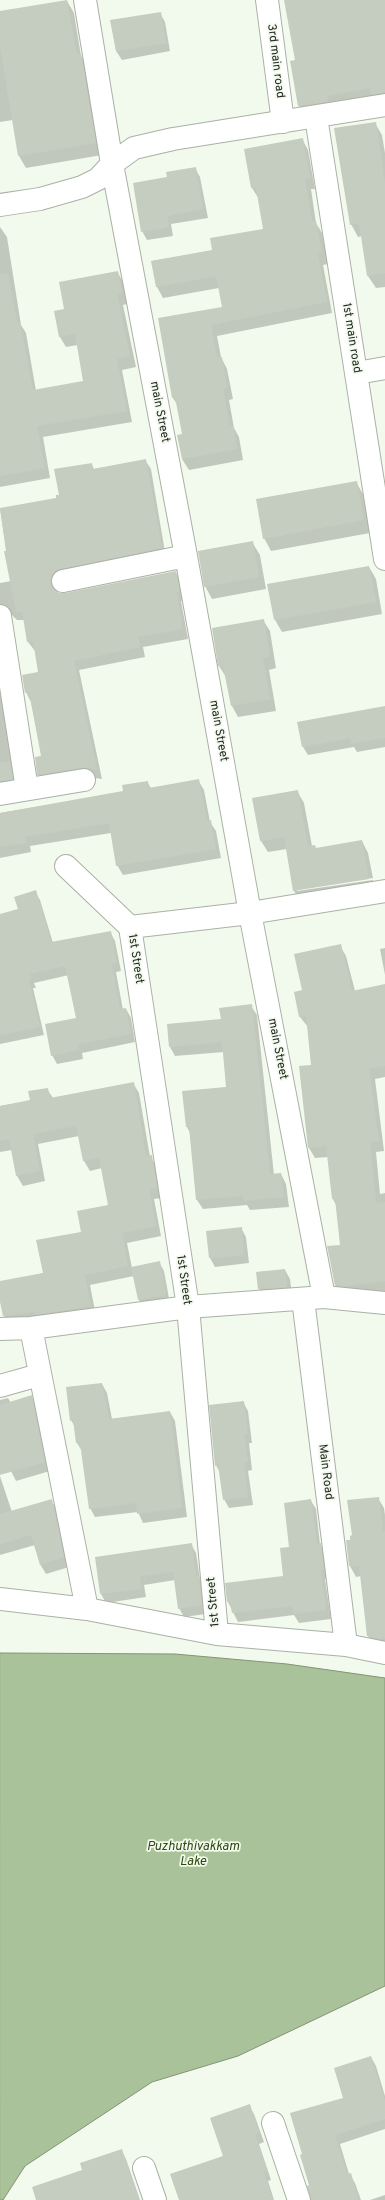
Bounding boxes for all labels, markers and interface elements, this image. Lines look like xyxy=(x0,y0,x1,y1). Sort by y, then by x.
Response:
street label: 3rd main road xyxy=(263,23,287,99)
street label: 1st main road xyxy=(338,302,364,374)
street label: main Street xyxy=(146,380,172,444)
street label: main Street xyxy=(206,699,230,763)
street label: 1st Street xyxy=(124,933,146,985)
street label: main Street xyxy=(264,1017,290,1081)
street label: 1st Street xyxy=(172,1254,194,1306)
street label: Main Road xyxy=(314,1443,336,1501)
street label: 1st Street xyxy=(205,1576,223,1628)
water label: Puzhuthivakkam Lake xyxy=(147,1839,239,1870)

